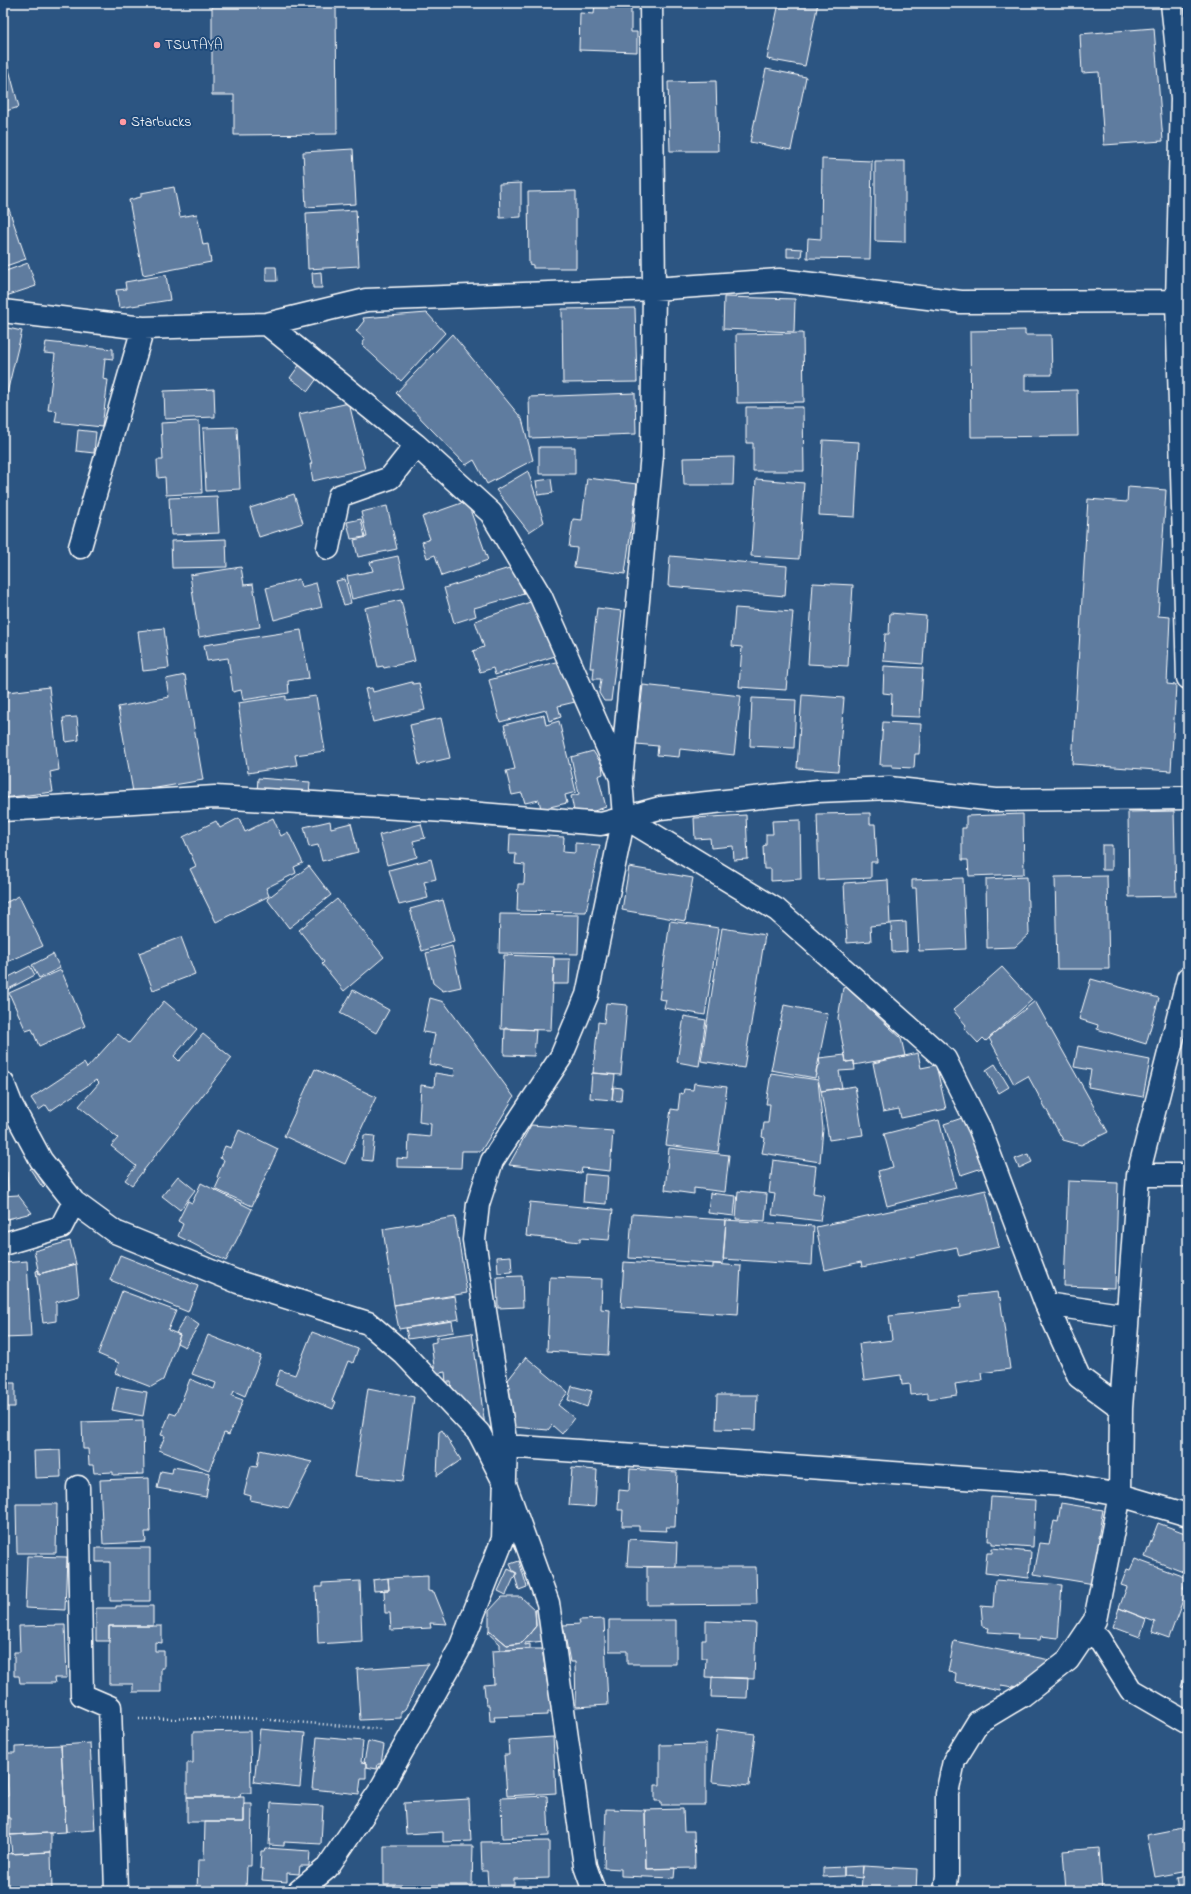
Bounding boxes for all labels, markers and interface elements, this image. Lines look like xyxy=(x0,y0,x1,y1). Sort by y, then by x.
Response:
place label: TSUTAYA xyxy=(165,35,223,56)
marker: TSUTAYA xyxy=(152,40,162,50)
place label: Starbucks xyxy=(131,112,191,133)
marker: Starbucks xyxy=(118,117,128,127)

